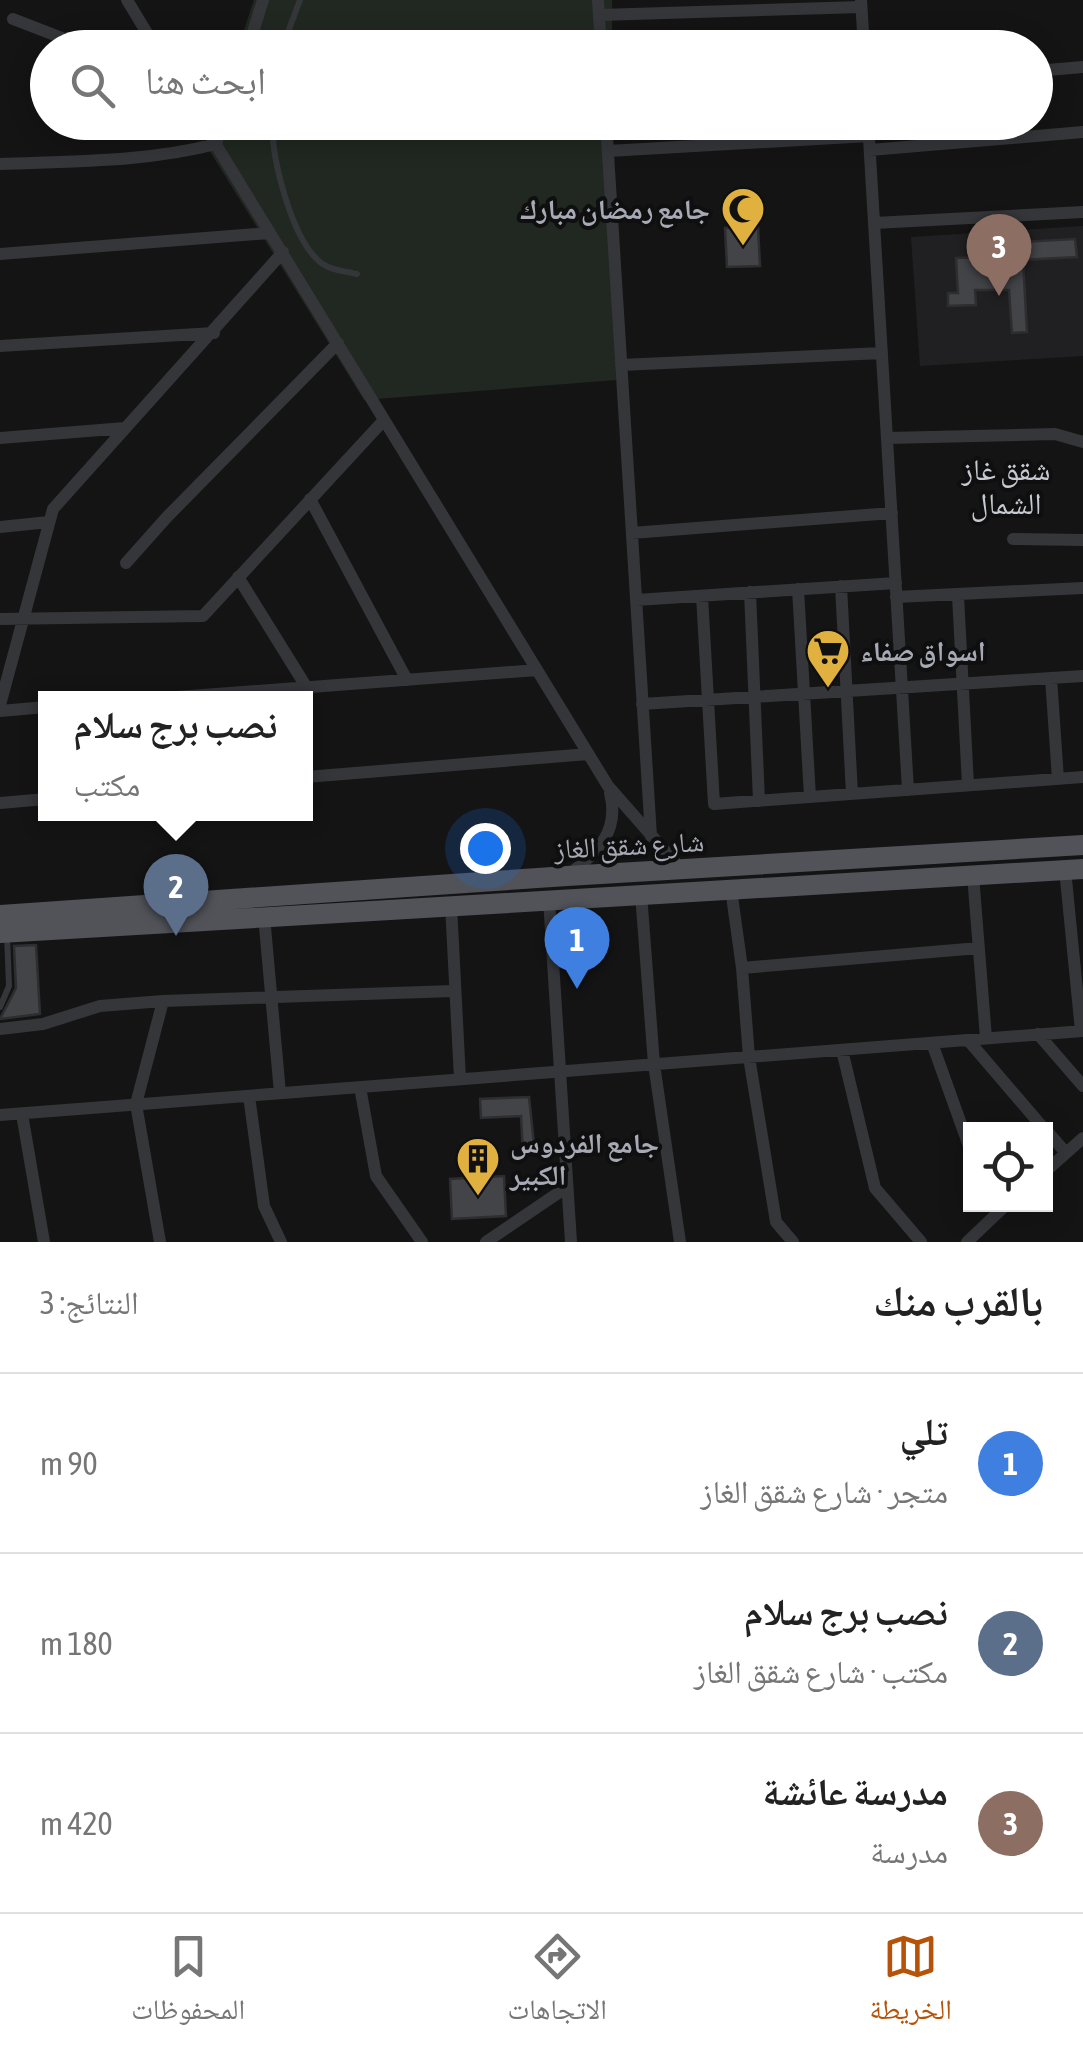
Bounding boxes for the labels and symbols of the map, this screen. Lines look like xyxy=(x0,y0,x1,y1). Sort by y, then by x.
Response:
mosque icon: جامع رمضان مبارك xyxy=(720,186,766,247)
place label: جامع رمضان مبارك xyxy=(520,193,710,228)
pin: 3 xyxy=(966,214,1032,296)
district label: شقق غاز الشمال xyxy=(960,452,1051,522)
supermarket icon: اسواق صفاء xyxy=(805,628,851,689)
place label: اسواق صفاء xyxy=(860,635,986,668)
your location xyxy=(460,823,511,874)
street label: شارع شقق الغاز xyxy=(552,825,705,867)
pin: 2 xyxy=(144,854,208,936)
pin: 1 xyxy=(544,906,610,989)
place label: جامع الفردوس الكبير xyxy=(509,1127,659,1192)
building icon: جامع الفردوس الكبير xyxy=(455,1136,501,1197)

